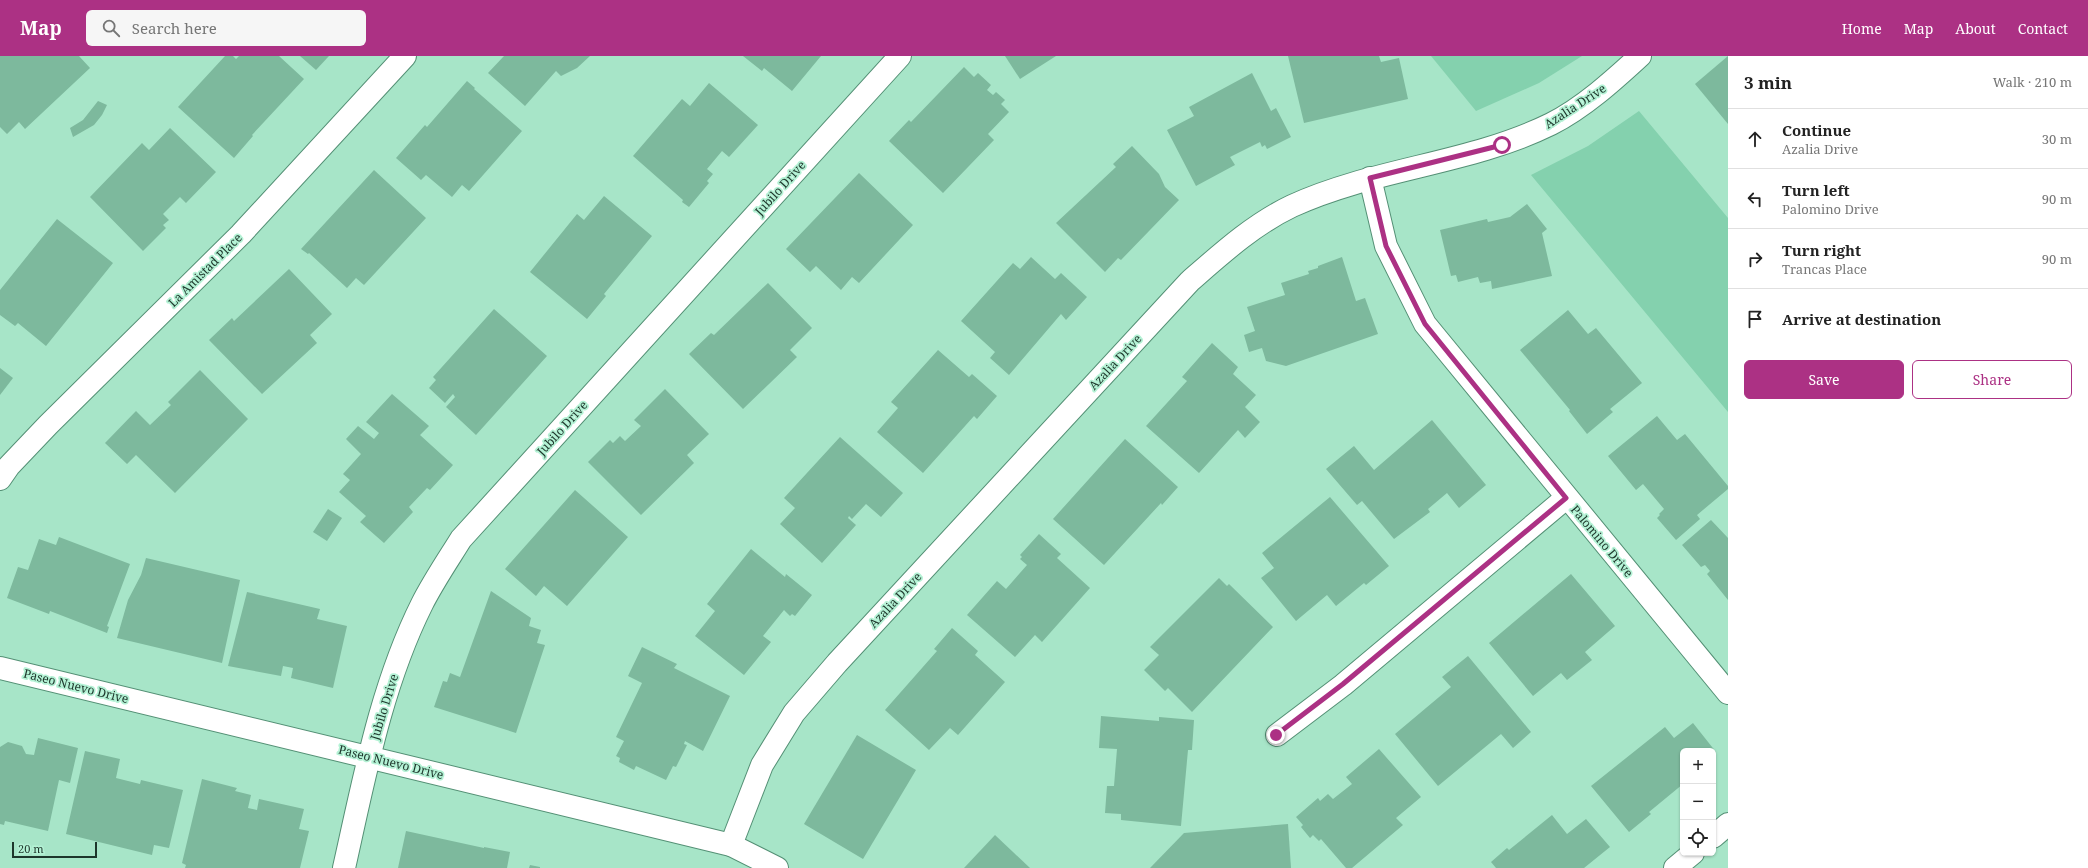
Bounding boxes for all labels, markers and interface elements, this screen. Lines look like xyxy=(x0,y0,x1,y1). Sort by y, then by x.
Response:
search box xyxy=(86,10,366,46)
text: Map xyxy=(20,15,62,41)
icon: search xyxy=(100,17,122,39)
text: Search here xyxy=(132,18,217,38)
text: Home xyxy=(1842,19,1882,38)
text: Map xyxy=(1904,19,1933,38)
text: About xyxy=(1955,19,1996,38)
text: Contact xyxy=(2018,19,2068,38)
text: 3 min xyxy=(1744,71,1792,94)
text: Walk · 210 m xyxy=(1993,73,2072,91)
street label: Azalia Drive xyxy=(1541,80,1609,132)
text: Continue xyxy=(1782,120,1851,140)
icon: ahead xyxy=(1744,128,1766,150)
text: 30 m xyxy=(2042,130,2072,148)
route start xyxy=(1493,136,1511,154)
text: Azalia Drive xyxy=(1782,140,1858,158)
street label: Jubilo Drive xyxy=(750,157,809,220)
text: Turn left xyxy=(1782,180,1850,200)
icon: left xyxy=(1744,188,1766,210)
text: 90 m xyxy=(2042,190,2072,208)
text: Palomino Drive xyxy=(1782,200,1879,218)
street label: La Amistad Place xyxy=(164,229,246,311)
text: Turn right xyxy=(1782,240,1861,260)
icon: right xyxy=(1744,248,1766,270)
text: 90 m xyxy=(2042,250,2072,268)
text: Trancas Place xyxy=(1782,260,1867,278)
icon: arrive xyxy=(1744,308,1766,330)
text: Arrive at destination xyxy=(1782,309,1941,329)
street label: Azalia Drive xyxy=(1085,330,1145,394)
button: Save xyxy=(1744,360,1904,399)
button: Share xyxy=(1912,360,2072,399)
street label: Jubilo Drive xyxy=(532,397,591,460)
street label: Palomino Drive xyxy=(1567,501,1637,581)
street label: Azalia Drive xyxy=(865,568,925,632)
street label: Paseo Nuevo Drive xyxy=(22,665,130,707)
street label: Jubilo Drive xyxy=(366,672,402,743)
route end xyxy=(1267,726,1285,744)
street label: Paseo Nuevo Drive xyxy=(337,741,445,783)
map controls xyxy=(1680,748,1716,856)
button: + xyxy=(1680,748,1716,784)
button: − xyxy=(1680,784,1716,820)
button: locate xyxy=(1680,820,1716,856)
scale bar xyxy=(12,840,97,859)
text: 20 m xyxy=(18,841,44,856)

